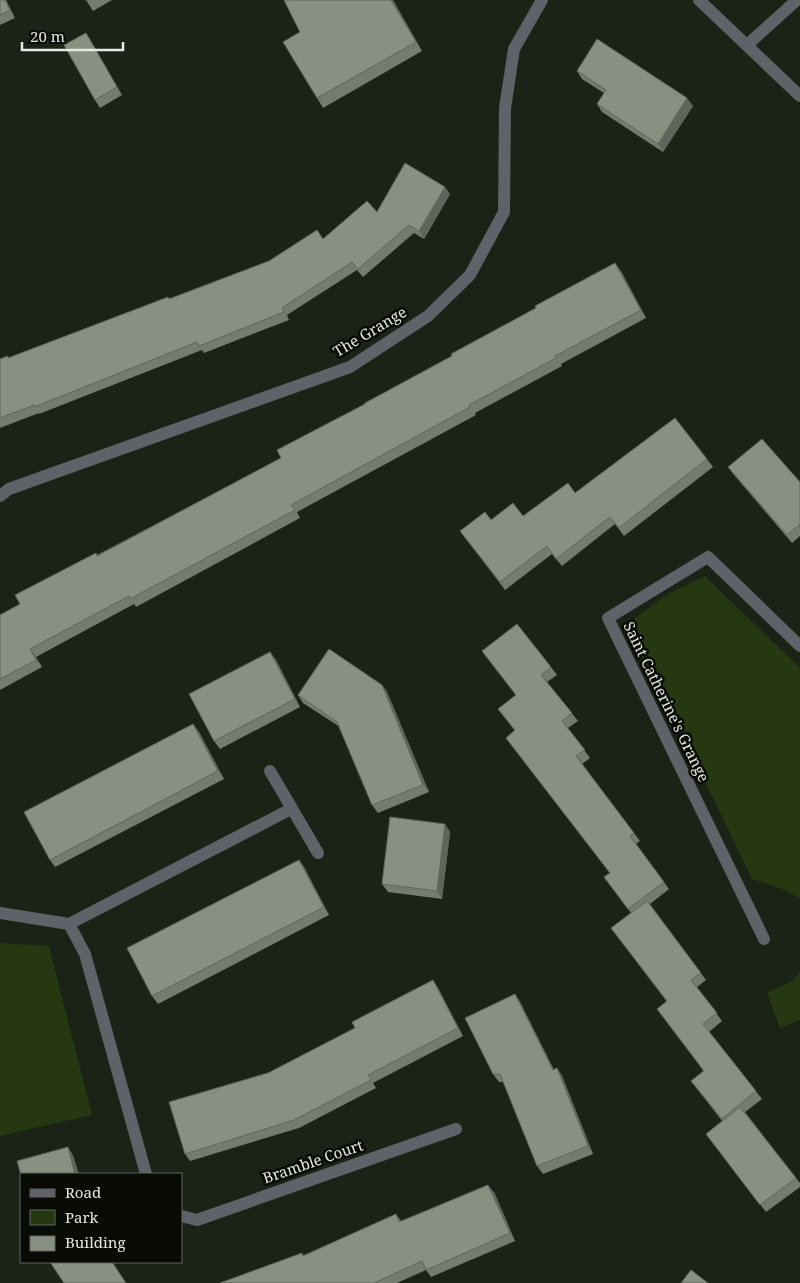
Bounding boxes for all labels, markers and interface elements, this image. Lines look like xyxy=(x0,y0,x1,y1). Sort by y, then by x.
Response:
scale bar xyxy=(22,20,124,52)
text: 20 m xyxy=(30,26,65,46)
street label: The Grange xyxy=(329,301,410,361)
street label: Saint Catherine's Grange xyxy=(619,618,714,785)
street label: Bramble Court xyxy=(260,1135,365,1188)
legend xyxy=(20,1173,182,1263)
text: Road xyxy=(65,1182,101,1202)
text: Park xyxy=(65,1207,99,1227)
text: Building xyxy=(65,1232,126,1252)

